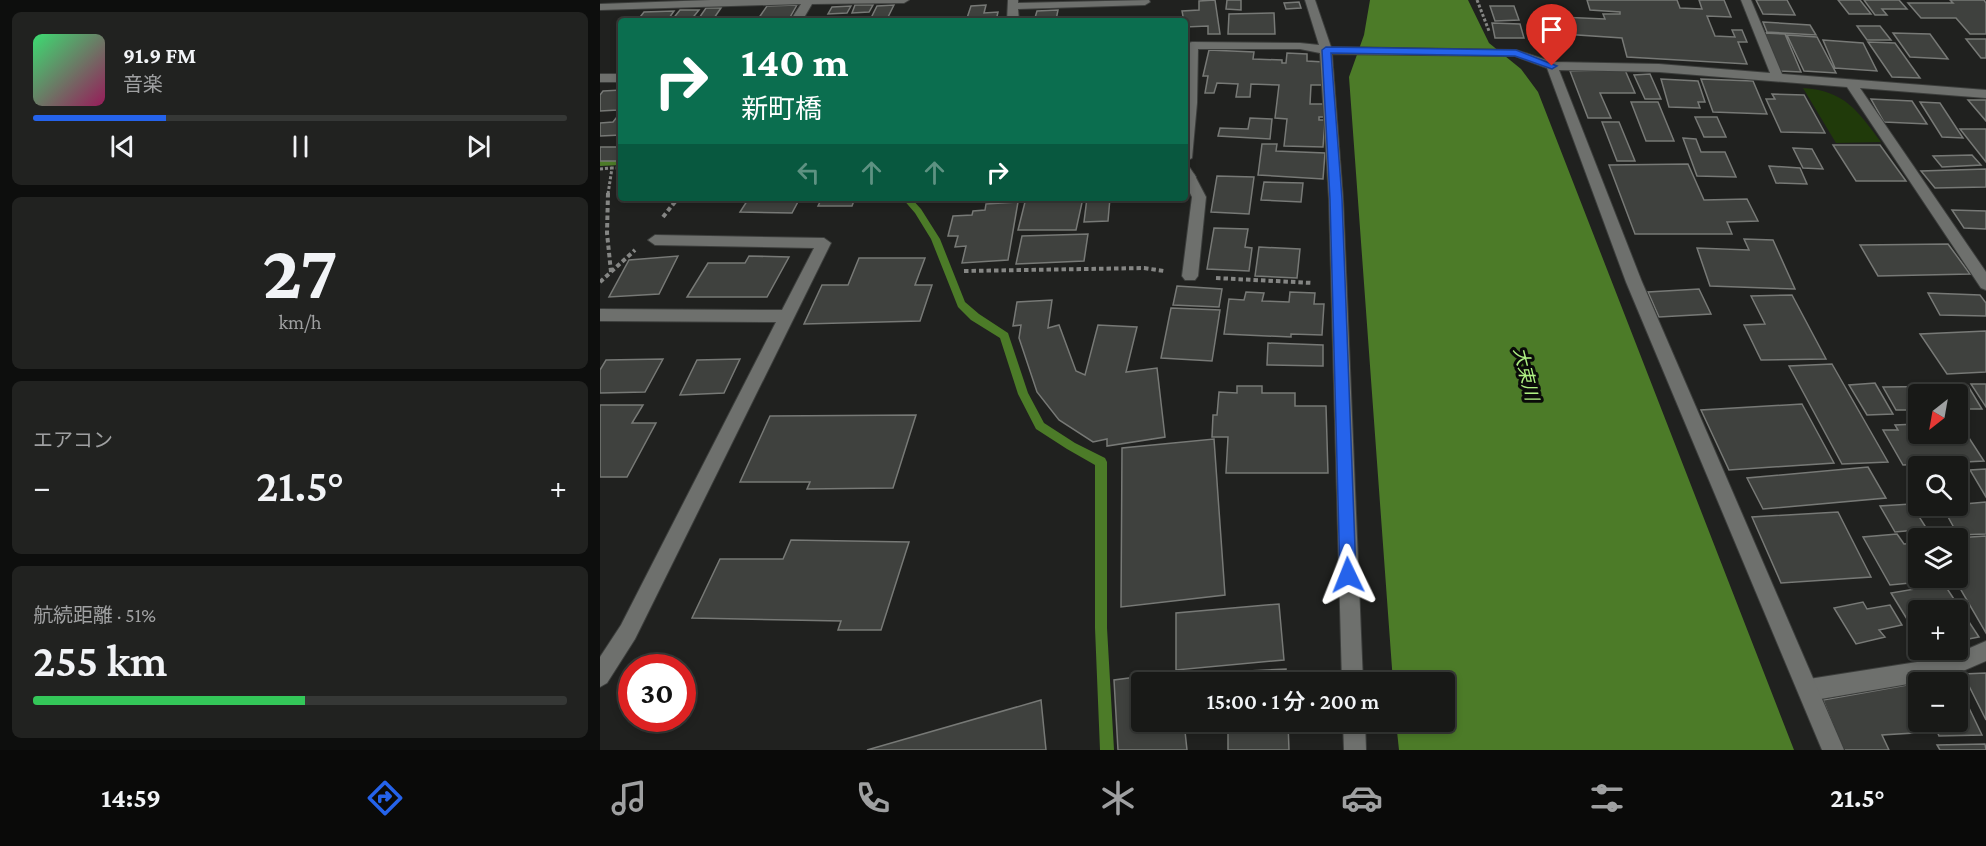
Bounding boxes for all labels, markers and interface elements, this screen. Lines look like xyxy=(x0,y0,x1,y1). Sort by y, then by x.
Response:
pin xyxy=(1526,4,1577,66)
icon: arrive xyxy=(1535,13,1568,46)
text: 140 m xyxy=(741,38,849,85)
icon: right xyxy=(642,42,720,120)
text: 91.9 FM xyxy=(123,43,196,68)
text: 音楽 xyxy=(123,73,163,95)
text: 新町橋 xyxy=(741,94,822,124)
icon: previous xyxy=(106,130,139,163)
icon: pause xyxy=(284,130,317,163)
icon: next xyxy=(462,130,495,163)
icon: left xyxy=(792,156,825,189)
icon: ahead xyxy=(855,156,888,189)
icon: ahead xyxy=(918,156,951,189)
icon: right xyxy=(981,156,1014,189)
text: 27 xyxy=(262,228,338,315)
text: km/h xyxy=(278,311,322,333)
water label: 大束川 xyxy=(1510,345,1543,405)
north arrow xyxy=(1908,384,1968,444)
map controls xyxy=(1908,384,1968,732)
text: エアコン xyxy=(33,429,113,451)
button: search xyxy=(1908,456,1968,516)
text: 21.5° xyxy=(256,461,344,511)
text: − xyxy=(33,468,50,505)
text: + xyxy=(550,468,567,505)
button: layers xyxy=(1908,528,1968,588)
position arrow xyxy=(1316,543,1380,607)
button: + xyxy=(1908,600,1968,660)
text: 航続距離 · 51% xyxy=(33,604,156,626)
text: 255 km xyxy=(33,636,167,686)
speed limit sign: 30 xyxy=(618,654,696,732)
button: − xyxy=(1908,672,1968,732)
text: 15:00 · 1 分 · 200 m xyxy=(1207,689,1379,714)
icon: directions xyxy=(364,777,406,819)
icon: music xyxy=(608,777,650,819)
icon: phone xyxy=(852,777,894,819)
icon: climate xyxy=(1097,777,1139,819)
icon: car xyxy=(1341,777,1383,819)
icon: filters xyxy=(1586,777,1628,819)
text: 14:59 xyxy=(101,783,161,813)
text: 21.5° xyxy=(1830,783,1885,813)

